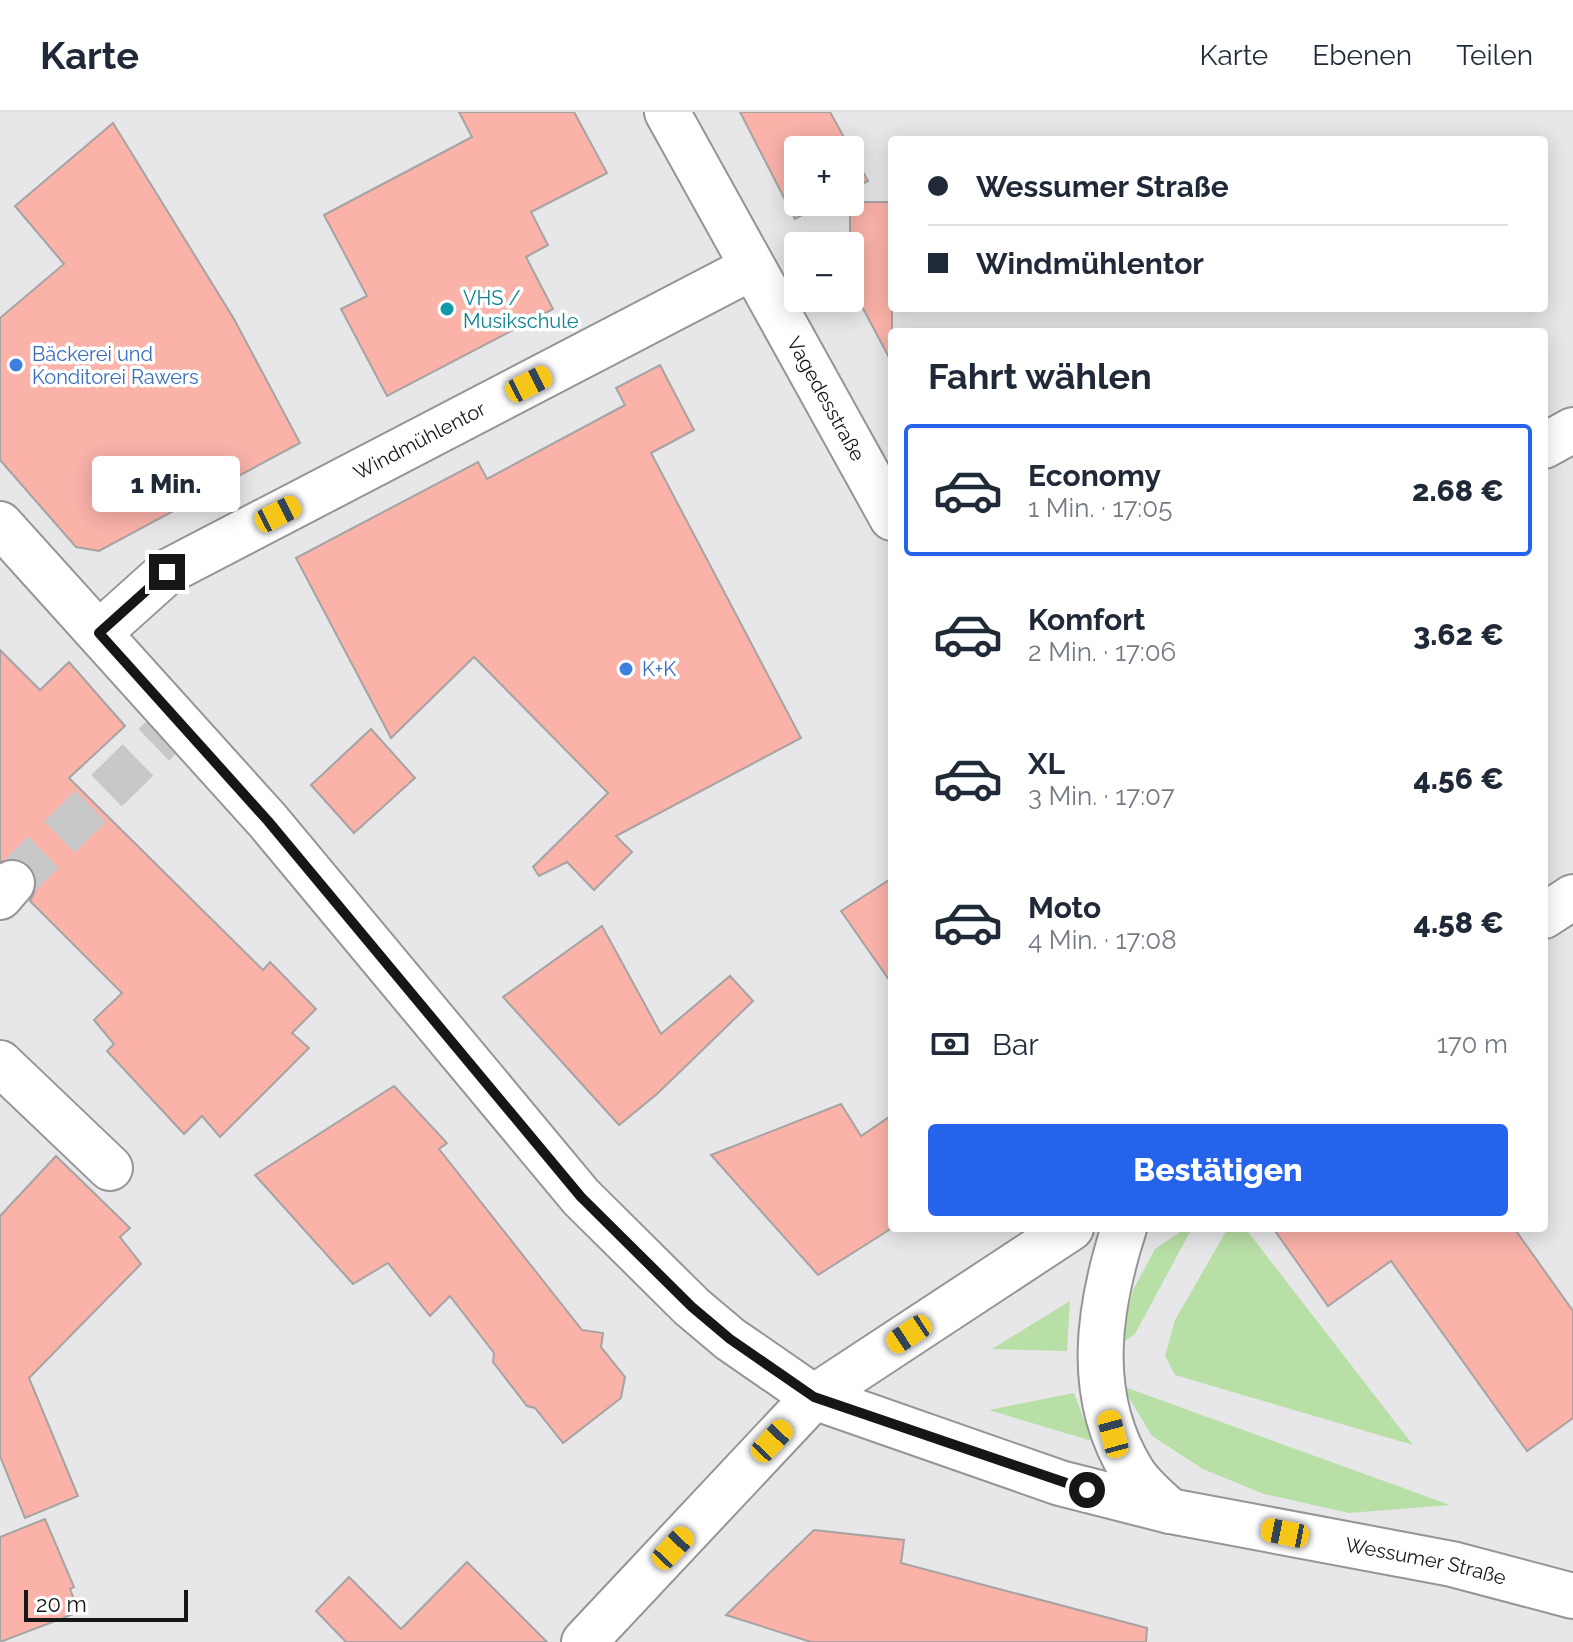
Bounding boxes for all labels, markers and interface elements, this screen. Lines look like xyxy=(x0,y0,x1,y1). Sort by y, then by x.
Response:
text: Karte xyxy=(40,33,139,78)
text: Karte xyxy=(1200,39,1268,72)
text: Ebenen xyxy=(1312,39,1412,72)
text: Teilen xyxy=(1456,39,1533,72)
map controls xyxy=(784,136,864,312)
button: + xyxy=(784,136,864,216)
text: Wessumer Straße xyxy=(976,169,1229,204)
button: − xyxy=(784,232,864,312)
text: Windmühlentor xyxy=(976,246,1204,281)
place label: VHS / Musikschule xyxy=(463,286,579,333)
marker: VHS / Musikschule xyxy=(438,300,456,318)
street label: Vagedesstraße xyxy=(782,333,870,465)
place label: Bäckerei und Konditorei Rawers xyxy=(32,342,199,389)
text: Fahrt wählen xyxy=(928,355,1152,397)
marker: Bäckerei und Konditorei Rawers xyxy=(7,356,25,374)
car xyxy=(502,362,556,406)
street label: Windmühlentor xyxy=(349,396,490,485)
icon: car xyxy=(932,454,1004,526)
callout: 1 Min. xyxy=(93,456,241,512)
text: Economy xyxy=(1028,458,1161,493)
text: 1 Min. xyxy=(130,469,202,499)
text: 2.68 € xyxy=(1412,473,1504,508)
car xyxy=(251,492,305,536)
text: 1 Min. · 17:05 xyxy=(1028,493,1172,523)
route end xyxy=(149,554,185,590)
icon: car xyxy=(932,598,1004,670)
text: Komfort xyxy=(1028,602,1145,637)
text: 3.62 € xyxy=(1413,617,1504,652)
text: 2 Min. · 17:06 xyxy=(1028,637,1176,667)
place label: K+K xyxy=(642,657,676,681)
marker: K+K xyxy=(617,660,635,678)
icon: car xyxy=(932,742,1004,814)
text: XL xyxy=(1028,746,1065,781)
text: 4.56 € xyxy=(1414,761,1504,796)
text: 3 Min. · 17:07 xyxy=(1028,781,1175,811)
icon: car xyxy=(932,886,1004,958)
text: Moto xyxy=(1028,890,1101,925)
text: 4.58 € xyxy=(1414,905,1504,940)
text: 4 Min. · 17:08 xyxy=(1028,925,1177,955)
icon: cash xyxy=(928,1022,972,1066)
text: Bar xyxy=(992,1027,1039,1062)
text: 170 m xyxy=(1437,1029,1508,1059)
button: Bestätigen xyxy=(928,1124,1508,1216)
car xyxy=(882,1311,936,1357)
car xyxy=(1095,1408,1131,1460)
car xyxy=(747,1415,797,1467)
route start xyxy=(1069,1472,1105,1508)
car xyxy=(1259,1517,1311,1549)
car xyxy=(648,1522,698,1574)
street label: Wessumer Straße xyxy=(1343,1532,1509,1590)
scale bar xyxy=(24,1586,188,1622)
text: 20 m xyxy=(36,1591,87,1617)

